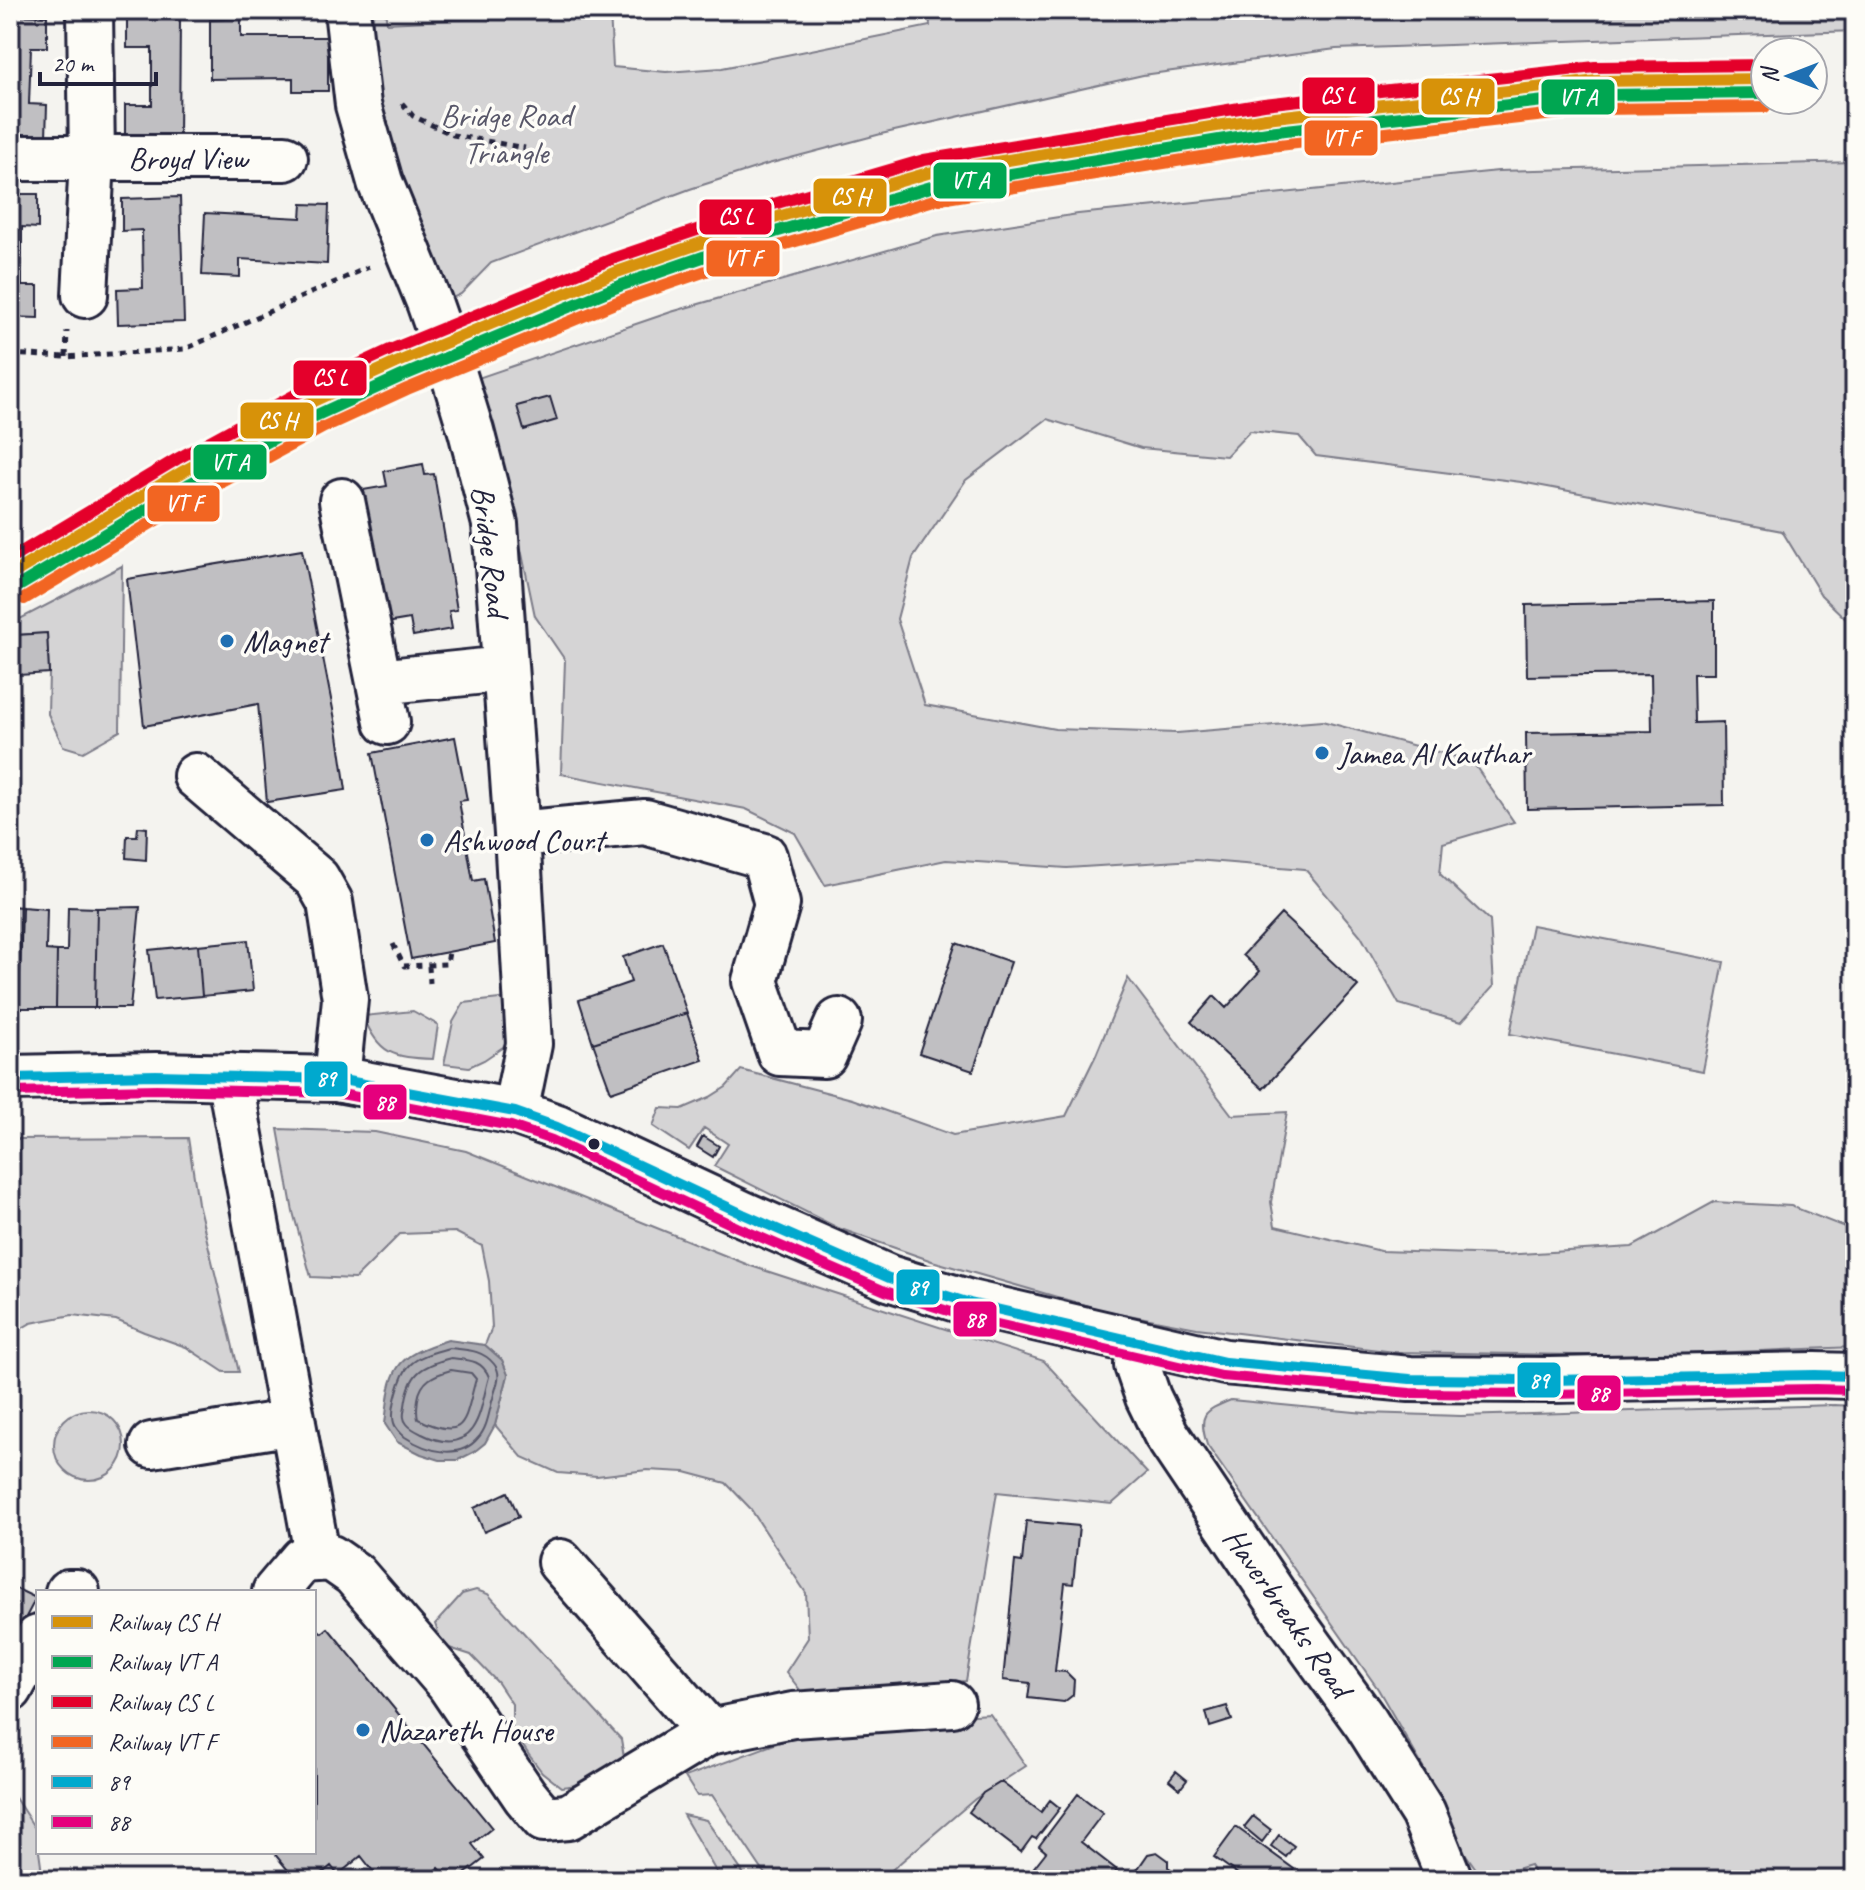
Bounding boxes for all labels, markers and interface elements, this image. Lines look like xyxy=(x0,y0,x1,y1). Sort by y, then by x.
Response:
scale bar xyxy=(40,36,156,86)
north arrow xyxy=(1749,36,1829,116)
text: 20 m xyxy=(52,49,95,79)
text: N xyxy=(1756,66,1784,83)
line badge: CS L xyxy=(1301,76,1376,115)
line badge: CS H xyxy=(1420,77,1496,116)
line badge: VT A xyxy=(1540,78,1616,116)
text: CS L xyxy=(1320,82,1357,110)
text: CS H xyxy=(1439,83,1482,111)
text: VT A xyxy=(1559,84,1599,112)
park label: Bridge Road Triangle xyxy=(440,95,576,173)
line badge: VT F xyxy=(1303,119,1379,157)
text: VT F xyxy=(1322,125,1363,153)
street label: Broyd View xyxy=(128,138,250,179)
line badge: VT A xyxy=(932,161,1008,200)
text: VT A xyxy=(951,167,991,195)
line badge: CS H xyxy=(812,177,888,215)
text: CS H xyxy=(831,183,874,211)
line badge: CS L xyxy=(698,198,773,236)
text: CS L xyxy=(718,203,755,231)
line badge: VT F xyxy=(705,239,781,278)
text: VT F xyxy=(724,245,765,273)
line badge: CS L xyxy=(292,359,368,397)
text: CS L xyxy=(312,364,349,392)
line badge: CS H xyxy=(239,401,315,440)
text: CS H xyxy=(258,407,301,435)
line badge: VT A xyxy=(192,443,268,481)
text: VT A xyxy=(211,449,251,477)
street label: Bridge Road xyxy=(462,483,519,623)
line badge: VT F xyxy=(146,484,221,523)
text: VT F xyxy=(165,490,206,518)
place label: Magnet xyxy=(243,621,331,662)
marker: Magnet xyxy=(218,632,236,650)
place label: Jamea Al Kauthar xyxy=(1336,733,1533,774)
marker: Jamea Al Kauthar xyxy=(1313,744,1331,762)
place label: Ashwood Court xyxy=(443,820,608,861)
marker: Ashwood Court xyxy=(418,831,436,849)
line badge: 89 xyxy=(303,1060,349,1098)
text: 89 xyxy=(316,1065,338,1093)
line badge: 88 xyxy=(362,1083,408,1121)
text: 88 xyxy=(375,1089,398,1117)
unlabelled marker xyxy=(586,1136,602,1152)
line badge: 89 xyxy=(895,1268,941,1306)
text: 89 xyxy=(908,1274,930,1302)
line badge: 88 xyxy=(952,1300,998,1338)
text: 88 xyxy=(965,1306,988,1334)
line badge: 89 xyxy=(1516,1361,1562,1399)
text: 89 xyxy=(1529,1367,1551,1395)
line badge: 88 xyxy=(1576,1374,1622,1412)
text: 88 xyxy=(1589,1380,1612,1408)
street label: Haverbreaks Road xyxy=(1214,1519,1364,1709)
legend xyxy=(36,1590,316,1854)
text: Railway CS H xyxy=(108,1607,222,1637)
text: Railway VT A xyxy=(108,1647,218,1677)
text: Railway CS L xyxy=(108,1687,215,1717)
place label: Nazareth House xyxy=(379,1710,555,1751)
marker: Nazareth House xyxy=(354,1721,372,1739)
text: Railway VT F xyxy=(108,1727,220,1757)
text: 89 xyxy=(108,1767,132,1797)
text: 88 xyxy=(108,1807,132,1837)

